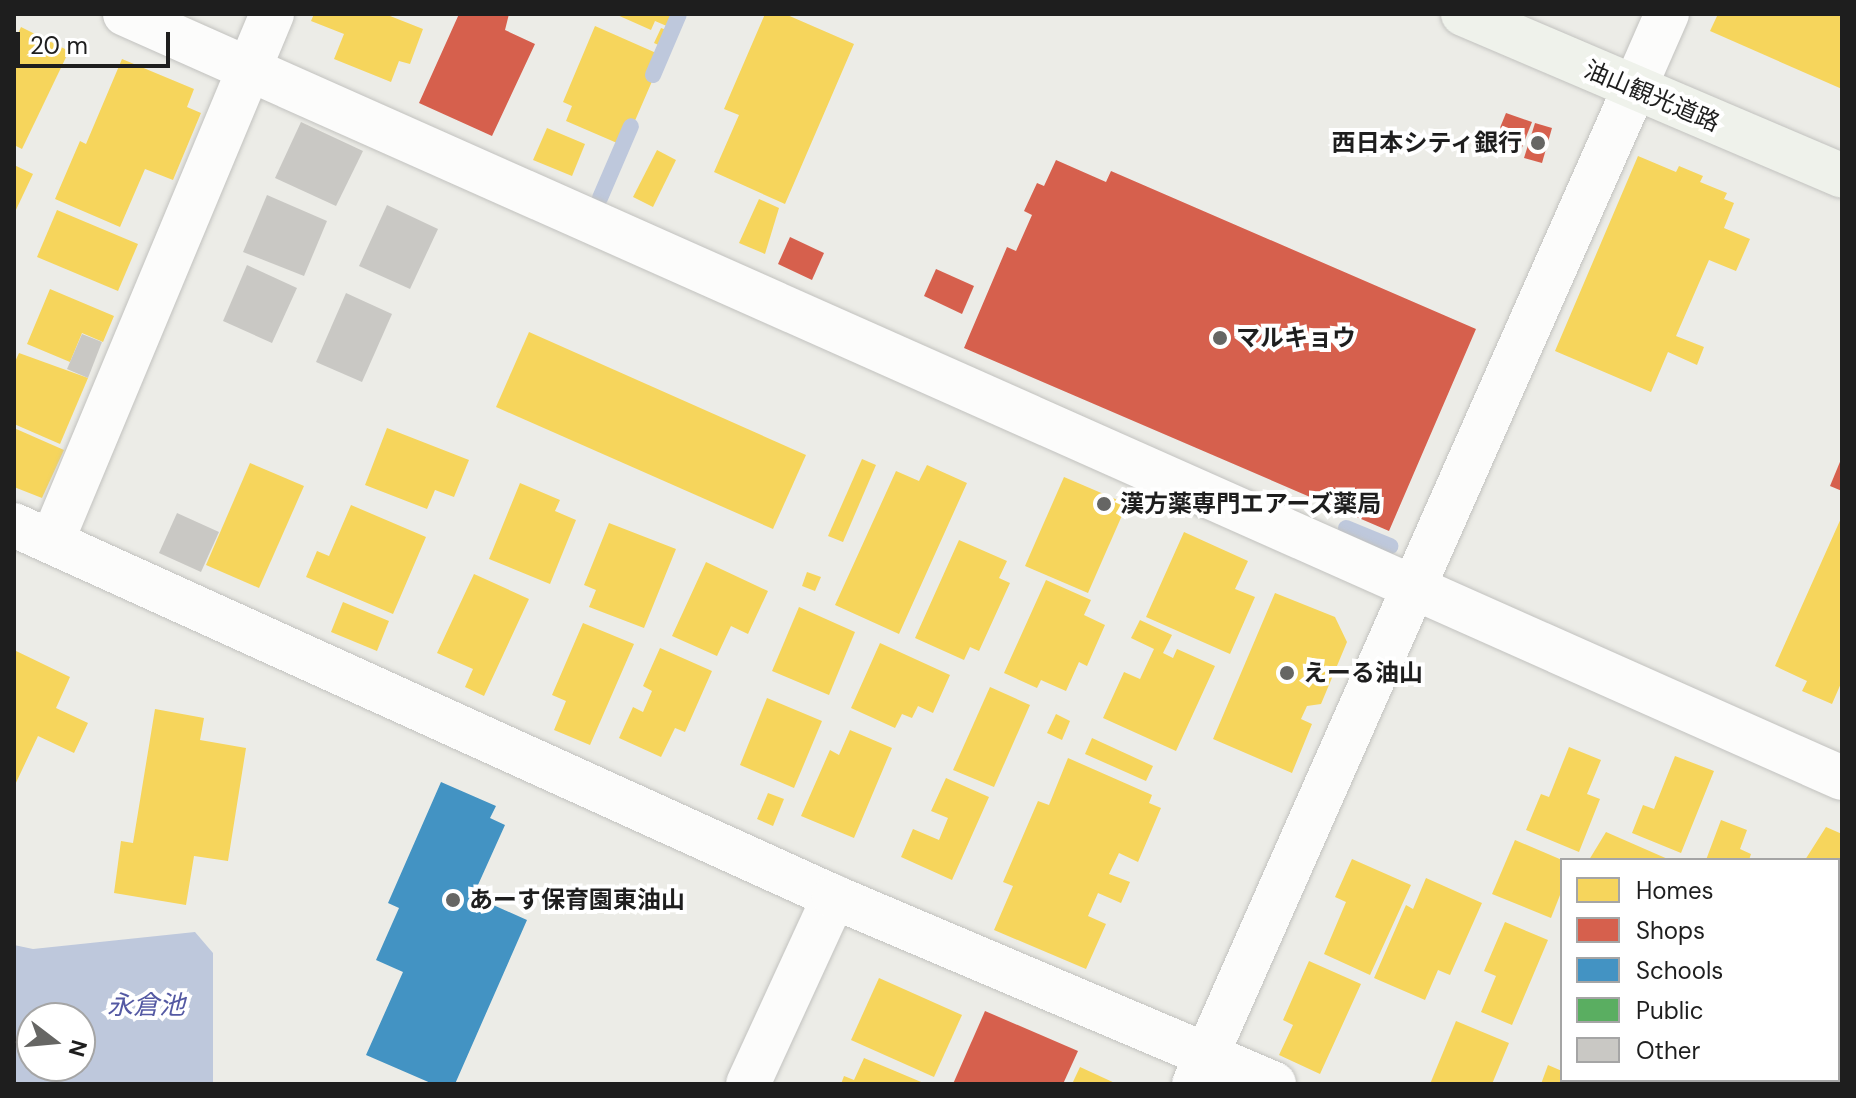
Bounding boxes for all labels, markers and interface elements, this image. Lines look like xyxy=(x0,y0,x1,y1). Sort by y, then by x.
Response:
scale bar xyxy=(20,16,174,66)
text: 20 m xyxy=(30,30,88,61)
street label: 油山観光道路 xyxy=(1580,55,1724,137)
place label: 西日本シティ銀行 xyxy=(1330,129,1522,157)
marker: 西日本シティ銀行 xyxy=(1529,134,1547,152)
place label: マルキョウ xyxy=(1236,324,1356,352)
marker: マルキョウ xyxy=(1211,329,1229,347)
place label: 漢方薬専門エアーズ薬局 xyxy=(1120,490,1383,518)
marker: 漢方薬専門エアーズ薬局 xyxy=(1095,495,1113,513)
place label: えーる油山 xyxy=(1303,659,1423,687)
marker: えーる油山 xyxy=(1278,664,1296,682)
legend xyxy=(1560,858,1840,1082)
text: Homes xyxy=(1636,875,1714,906)
place label: あーす保育園東油山 xyxy=(469,886,685,914)
marker: あーす保育園東油山 xyxy=(444,891,462,909)
text: Shops xyxy=(1636,915,1705,946)
text: Schools xyxy=(1636,955,1723,986)
water label: 永倉池 xyxy=(107,990,185,1022)
text: Public xyxy=(1636,995,1704,1026)
north arrow xyxy=(16,1002,96,1082)
text: Other xyxy=(1636,1035,1700,1066)
text: N xyxy=(61,1036,94,1060)

